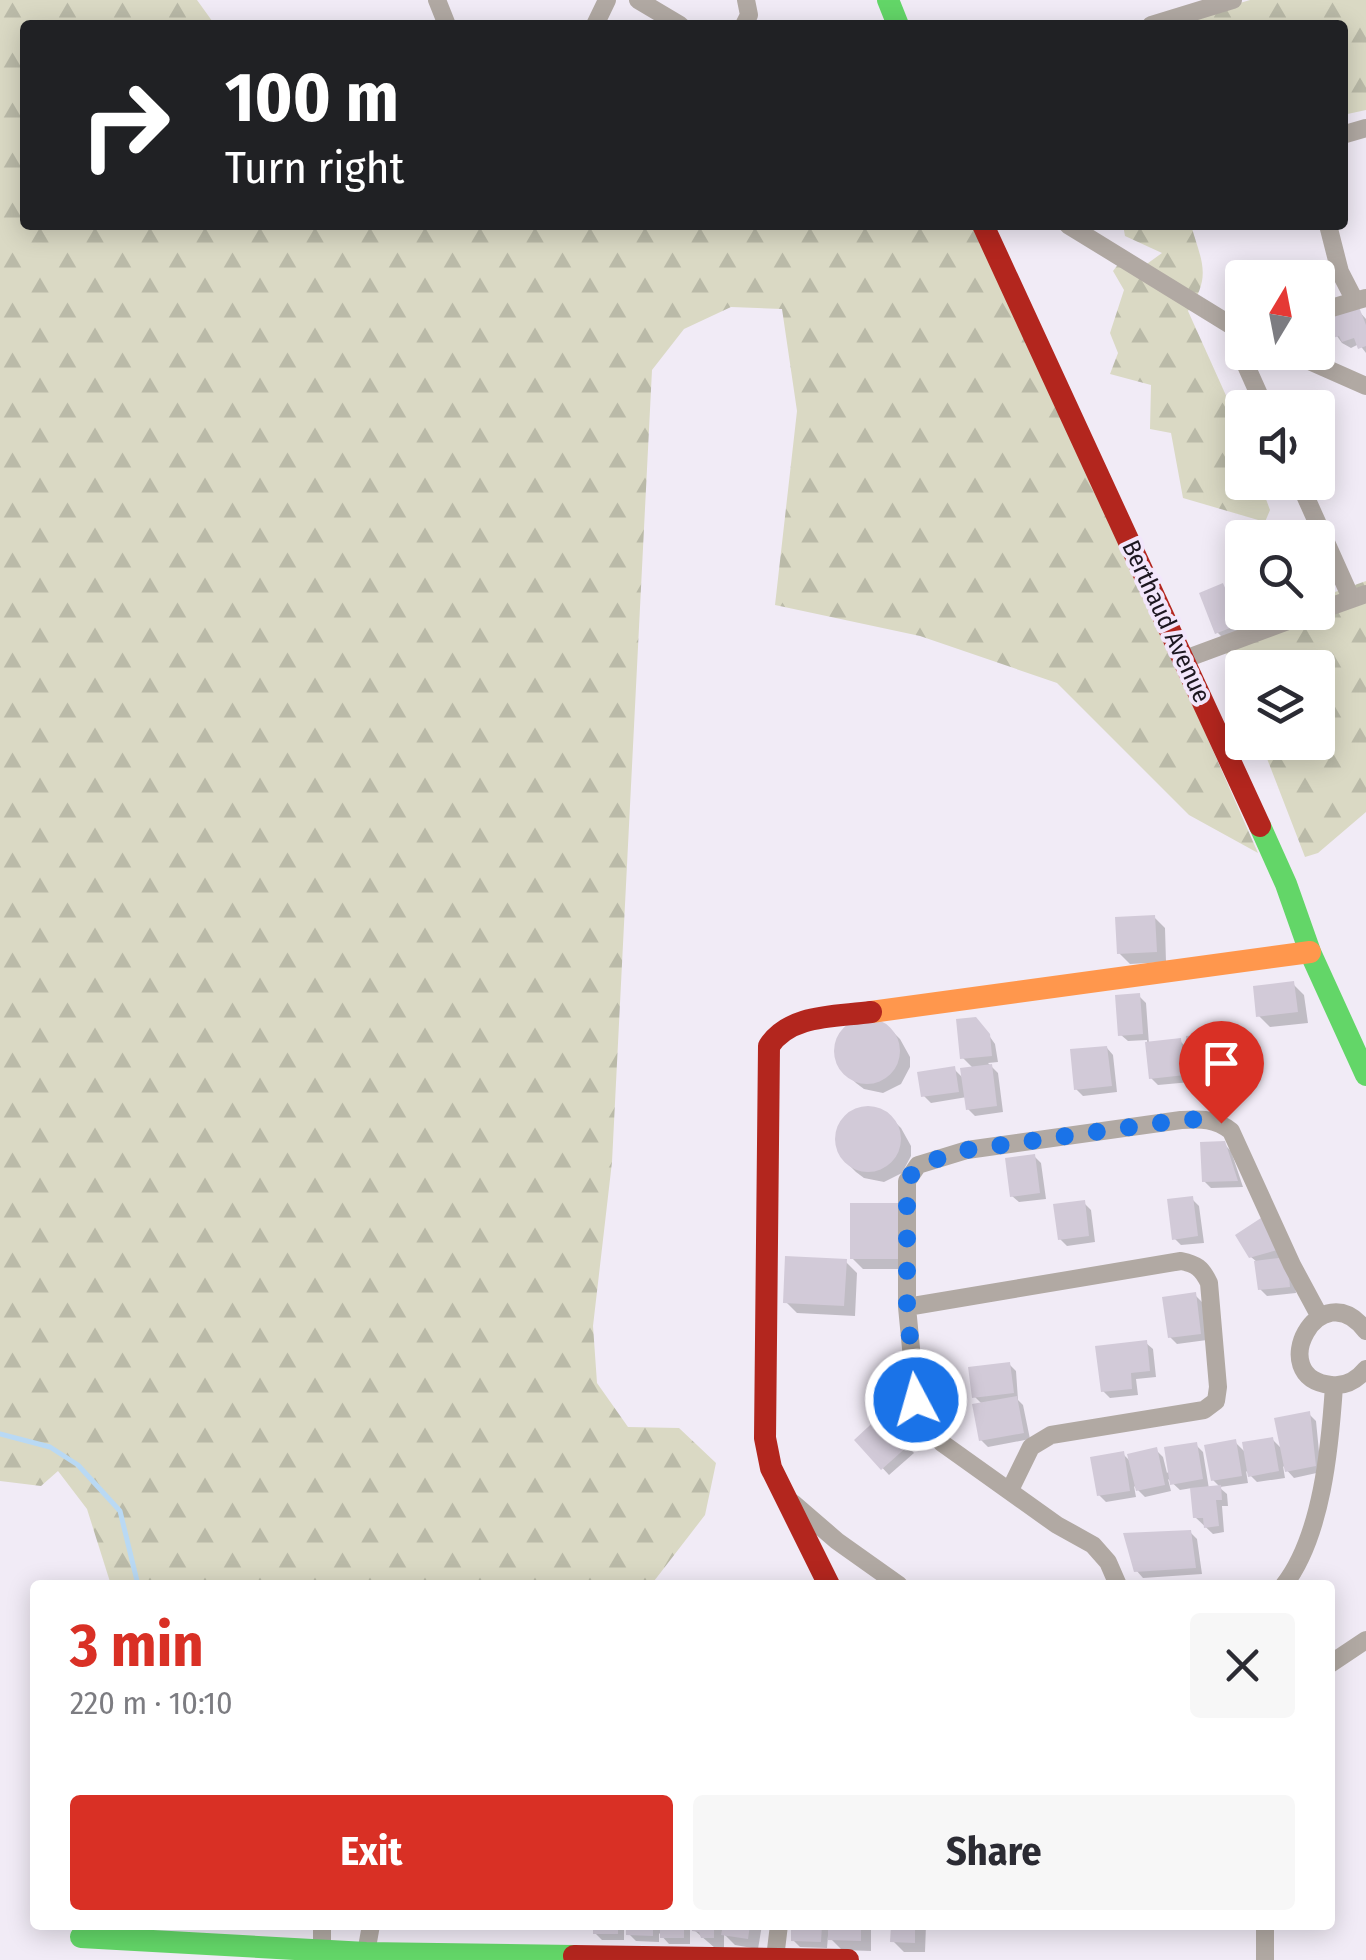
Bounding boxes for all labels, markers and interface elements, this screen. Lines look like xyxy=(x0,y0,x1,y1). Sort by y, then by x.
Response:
text: 100 m xyxy=(225,56,399,140)
icon: right xyxy=(60,60,190,190)
text: Turn right xyxy=(225,141,404,195)
north arrow xyxy=(1225,260,1335,370)
map controls xyxy=(1225,260,1335,760)
button: sound xyxy=(1225,390,1335,500)
button: search xyxy=(1225,520,1335,630)
street label: Berthaud Avenue xyxy=(1115,535,1217,707)
button: layers xyxy=(1225,650,1335,760)
pin xyxy=(1179,1021,1264,1124)
icon: arrive xyxy=(1194,1036,1249,1091)
position arrow xyxy=(864,1348,968,1452)
text: 3 min xyxy=(70,1610,204,1682)
button: close xyxy=(1190,1613,1295,1718)
text: 220 m · 10:10 xyxy=(70,1684,233,1722)
button: Exit xyxy=(70,1795,673,1910)
button: Share xyxy=(693,1795,1295,1910)

